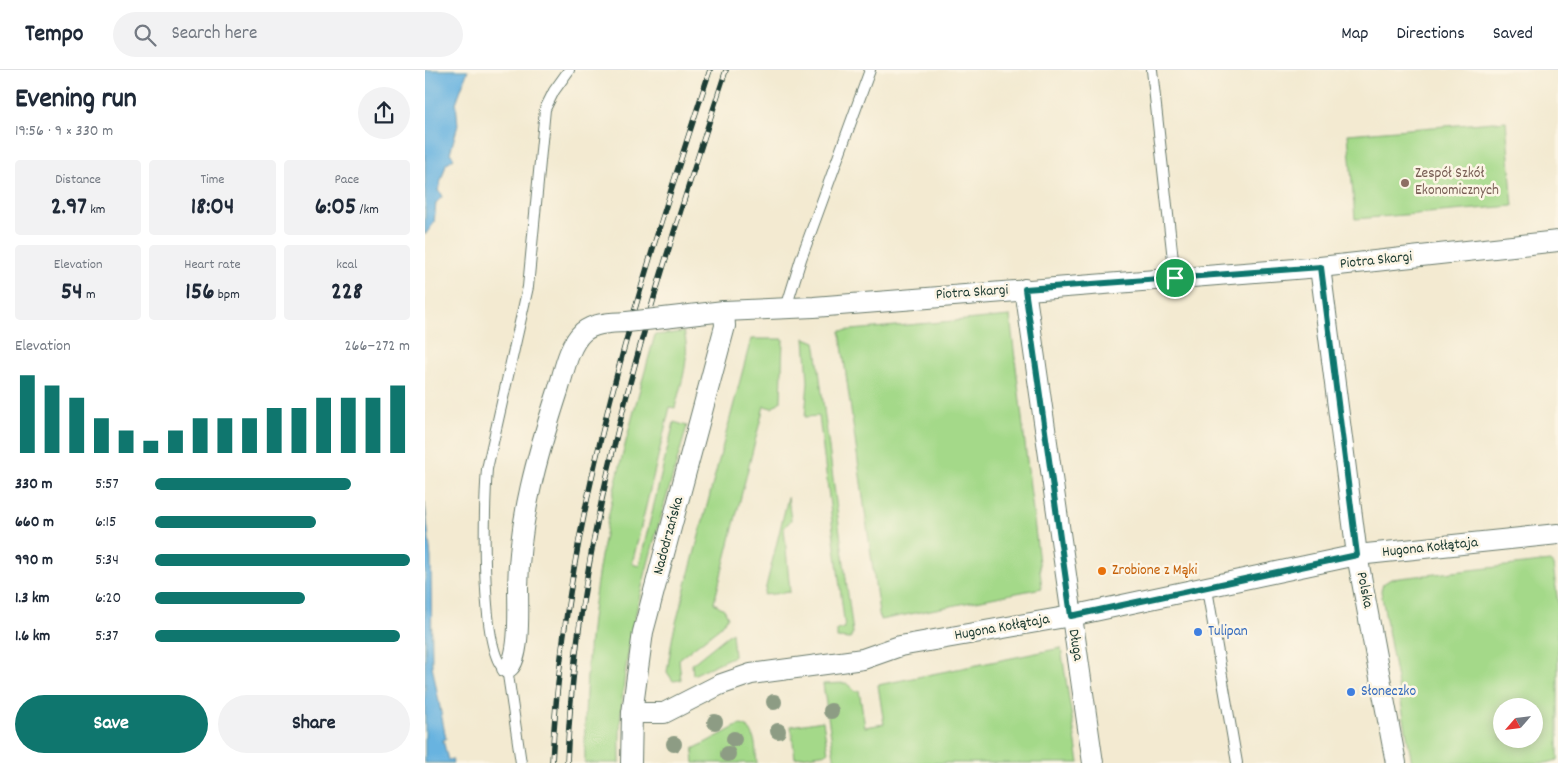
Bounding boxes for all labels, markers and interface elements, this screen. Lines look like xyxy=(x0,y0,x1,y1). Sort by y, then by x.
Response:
search box xyxy=(113,12,463,57)
text: Tempo xyxy=(25,18,83,52)
icon: search xyxy=(131,21,159,49)
text: Search here xyxy=(171,21,257,48)
text: Map xyxy=(1341,22,1368,47)
text: Directions xyxy=(1396,22,1465,47)
text: Saved xyxy=(1493,22,1533,47)
text: Evening run xyxy=(15,81,137,121)
button: share xyxy=(358,87,410,139)
text: 19:56 · 9 × 330 m xyxy=(15,120,113,143)
place label: Zespół Szkół Ekonomicznych xyxy=(1415,163,1499,202)
text: Distance xyxy=(55,170,101,190)
text: Time xyxy=(201,170,224,190)
text: Pace xyxy=(334,170,359,190)
marker: Zespół Szkół Ekonomicznych xyxy=(1399,177,1411,189)
text: 2.97 xyxy=(51,190,87,226)
text: 18:04 xyxy=(191,190,234,226)
text: 6:05 xyxy=(315,190,356,226)
text: km xyxy=(87,200,106,220)
text: /km xyxy=(356,200,379,220)
street label: Piotra Skargi xyxy=(1339,246,1413,276)
text: Elevation xyxy=(54,255,103,275)
text: Heart rate xyxy=(184,255,241,275)
text: kcal xyxy=(336,255,357,275)
pin xyxy=(1154,257,1196,299)
icon: arrive xyxy=(1161,264,1189,292)
text: 54 xyxy=(61,275,83,311)
text: 156 xyxy=(185,275,214,311)
text: 228 xyxy=(331,275,363,311)
street label: Piotra Skargi xyxy=(935,279,1009,307)
text: m xyxy=(83,285,96,305)
text: bpm xyxy=(214,285,240,305)
text: Elevation xyxy=(15,335,71,358)
text: 266–272 m xyxy=(345,335,410,358)
text: 330 m xyxy=(15,473,53,496)
text: 5:57 xyxy=(95,473,119,496)
street label: Nadodrzańska xyxy=(648,494,690,577)
text: 660 m xyxy=(15,511,54,534)
text: 6:15 xyxy=(95,511,116,534)
street label: Hugona Kołłątaja xyxy=(1381,532,1480,564)
text: 990 m xyxy=(15,549,53,572)
text: 5:34 xyxy=(95,549,119,572)
place label: Zrobione z Mąki xyxy=(1112,560,1197,582)
marker: Zrobione z Mąki xyxy=(1096,565,1108,577)
street label: Polska xyxy=(1350,570,1378,611)
text: 1.3 km xyxy=(15,587,49,610)
text: 6:20 xyxy=(95,587,121,610)
street label: Hugona Kołłątaja xyxy=(953,609,1052,647)
place label: Tulipan xyxy=(1208,621,1248,643)
text: 1.6 km xyxy=(15,625,50,648)
text: 5:37 xyxy=(95,625,118,648)
marker: Tulipan xyxy=(1192,626,1204,638)
street label: Długa xyxy=(1062,628,1088,663)
place label: Słoneczko xyxy=(1361,681,1416,703)
marker: Słoneczko xyxy=(1345,686,1357,698)
button: Save xyxy=(15,695,208,753)
button: Share xyxy=(218,695,410,753)
north arrow xyxy=(1493,698,1543,748)
map controls xyxy=(1493,698,1543,748)

